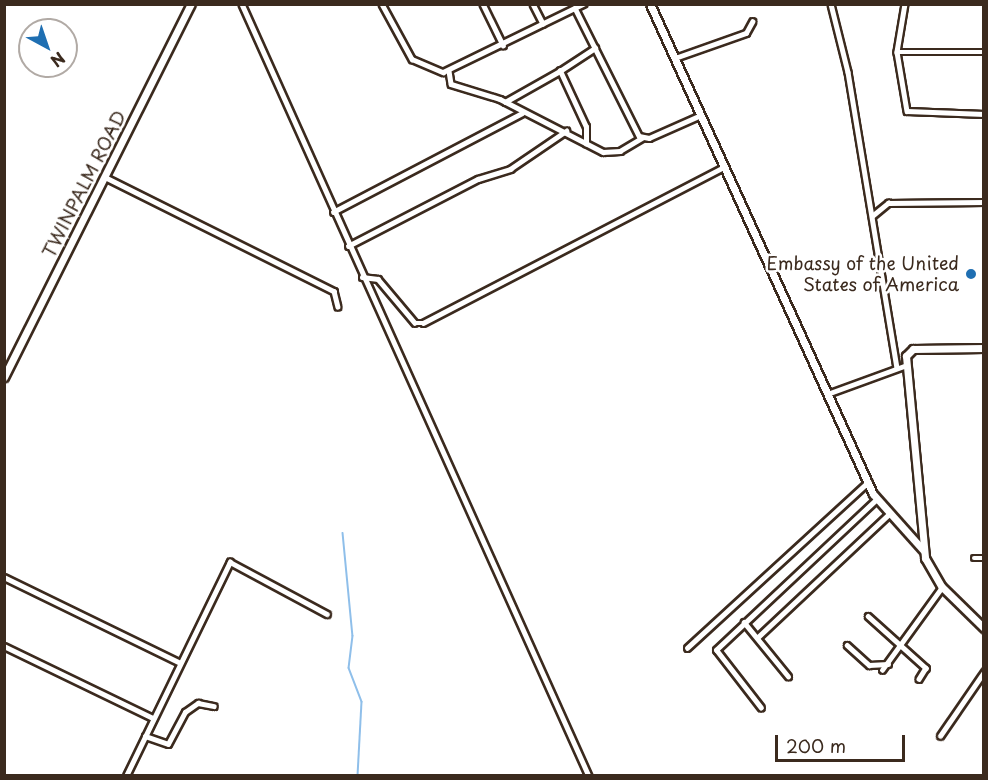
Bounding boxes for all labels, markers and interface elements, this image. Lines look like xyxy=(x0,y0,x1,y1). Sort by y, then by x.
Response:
north arrow xyxy=(18,18,78,78)
text: N xyxy=(46,47,71,74)
street label: TWINPALM ROAD xyxy=(37,106,131,262)
place label: Embassy of the United States of America xyxy=(764,253,959,296)
marker: Embassy of the United States of America xyxy=(964,267,978,281)
scale bar xyxy=(778,723,908,761)
text: 200 m xyxy=(786,732,846,759)

